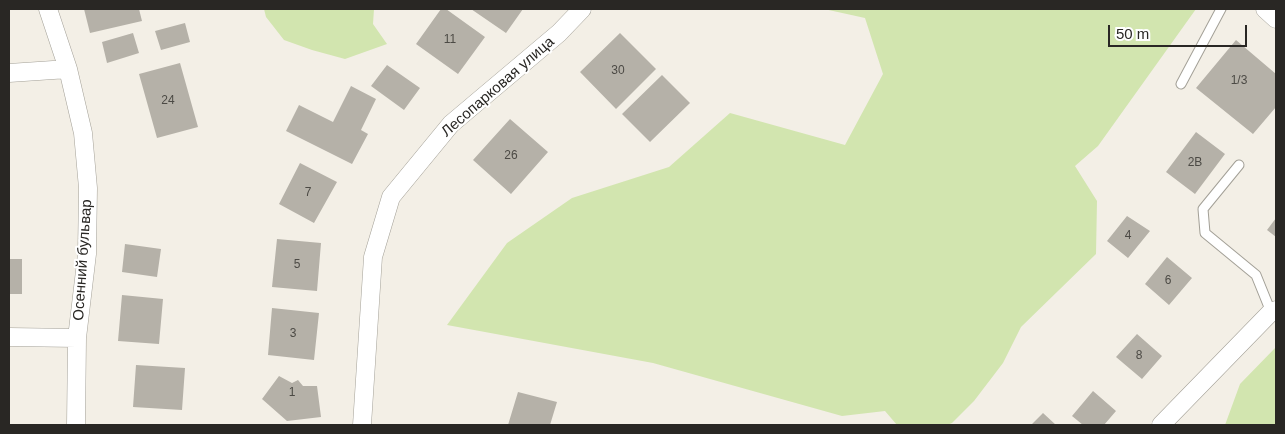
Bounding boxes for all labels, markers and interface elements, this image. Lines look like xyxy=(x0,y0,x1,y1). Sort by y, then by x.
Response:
scale bar xyxy=(1110,15,1249,47)
text: 50 m xyxy=(1116,25,1149,42)
street label: Лесопарковая улица xyxy=(438,33,558,141)
house number: 11 xyxy=(444,33,456,47)
house number: 30 xyxy=(611,64,625,78)
house number: 1/3 xyxy=(1231,74,1247,88)
house number: 24 xyxy=(161,94,175,108)
house number: 26 xyxy=(504,149,518,163)
house number: 2В xyxy=(1188,156,1202,170)
house number: 7 xyxy=(305,186,311,200)
street label: Осенний бульвар xyxy=(70,199,96,321)
house number: 4 xyxy=(1125,229,1131,243)
house number: 5 xyxy=(294,258,300,272)
house number: 6 xyxy=(1165,274,1171,288)
house number: 3 xyxy=(290,327,296,341)
house number: 8 xyxy=(1136,349,1142,363)
house number: 1 xyxy=(289,386,295,400)

